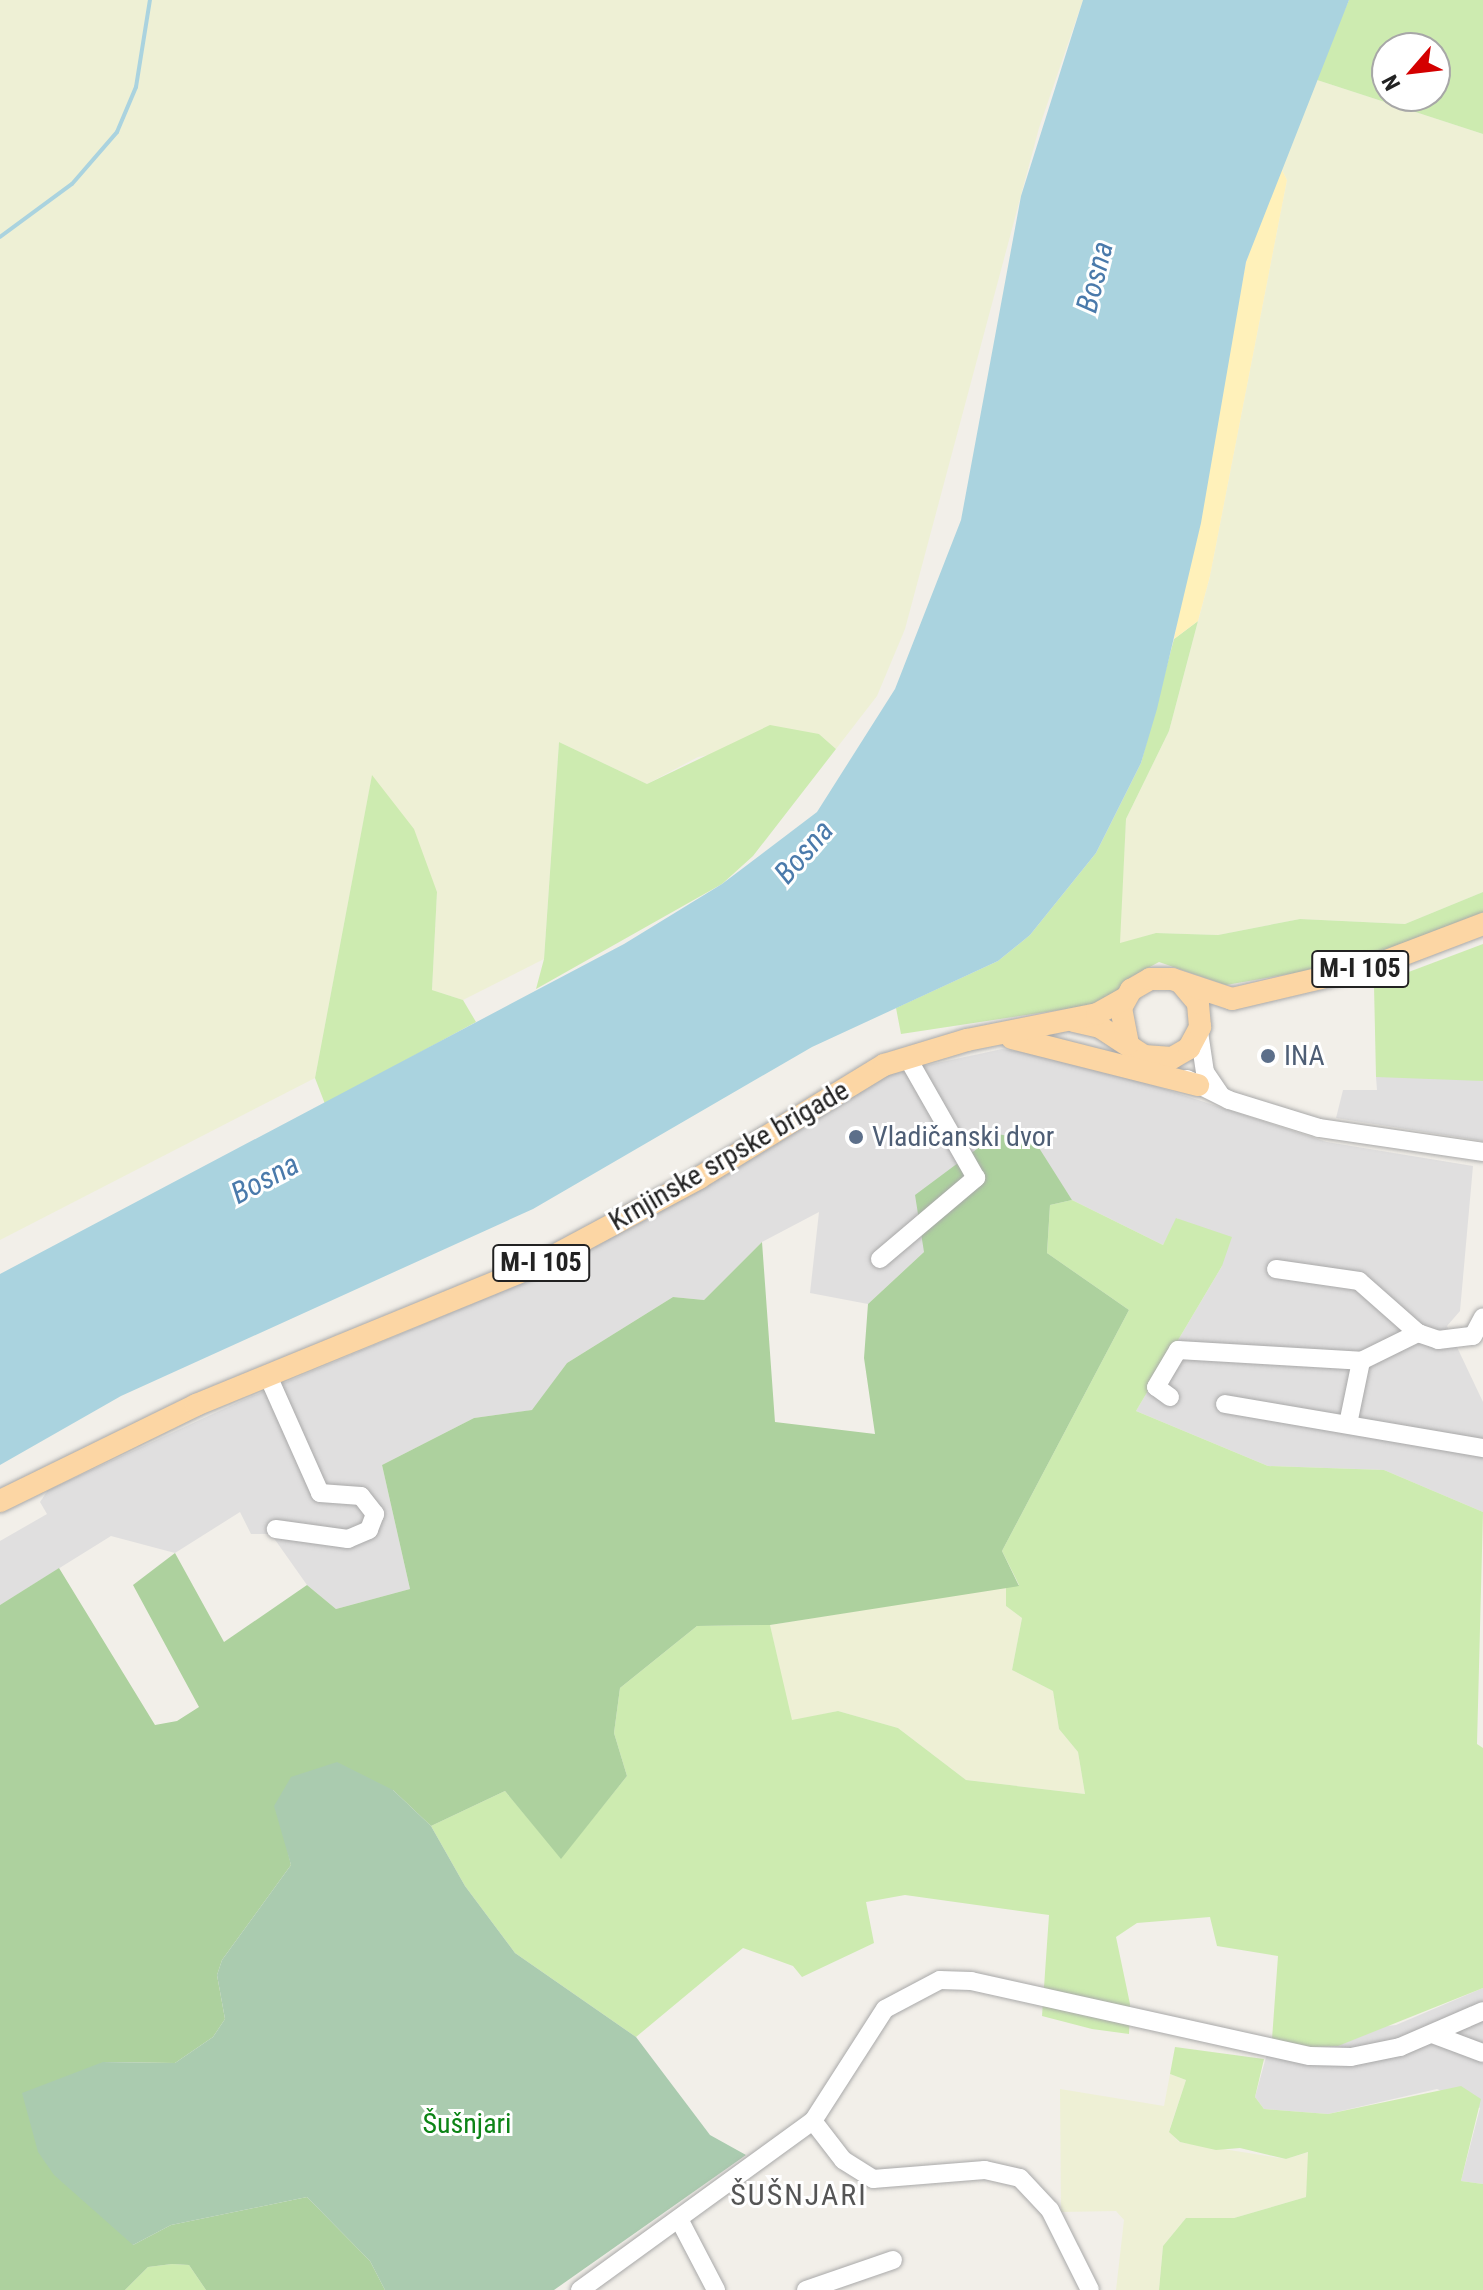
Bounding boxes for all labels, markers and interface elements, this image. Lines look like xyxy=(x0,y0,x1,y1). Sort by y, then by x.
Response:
north arrow xyxy=(1371,32,1451,112)
text: N xyxy=(1377,71,1405,94)
water label: Bosna xyxy=(1069,238,1121,316)
water label: Bosna xyxy=(767,813,841,891)
road number: M-I 105 xyxy=(1310,947,1410,991)
place label: INA xyxy=(1284,1039,1325,1073)
marker: INA xyxy=(1259,1047,1277,1065)
street label: Krnjinske srpske brigade xyxy=(603,1074,855,1238)
place label: Vladičanski dvor xyxy=(872,1120,1054,1154)
marker: Vladičanski dvor xyxy=(847,1128,865,1146)
water label: Bosna xyxy=(225,1146,305,1212)
road number: M-I 105 xyxy=(491,1241,591,1285)
park label: Šušnjari xyxy=(422,2107,512,2141)
district label: ŠUŠNJARI xyxy=(730,2177,868,2213)

